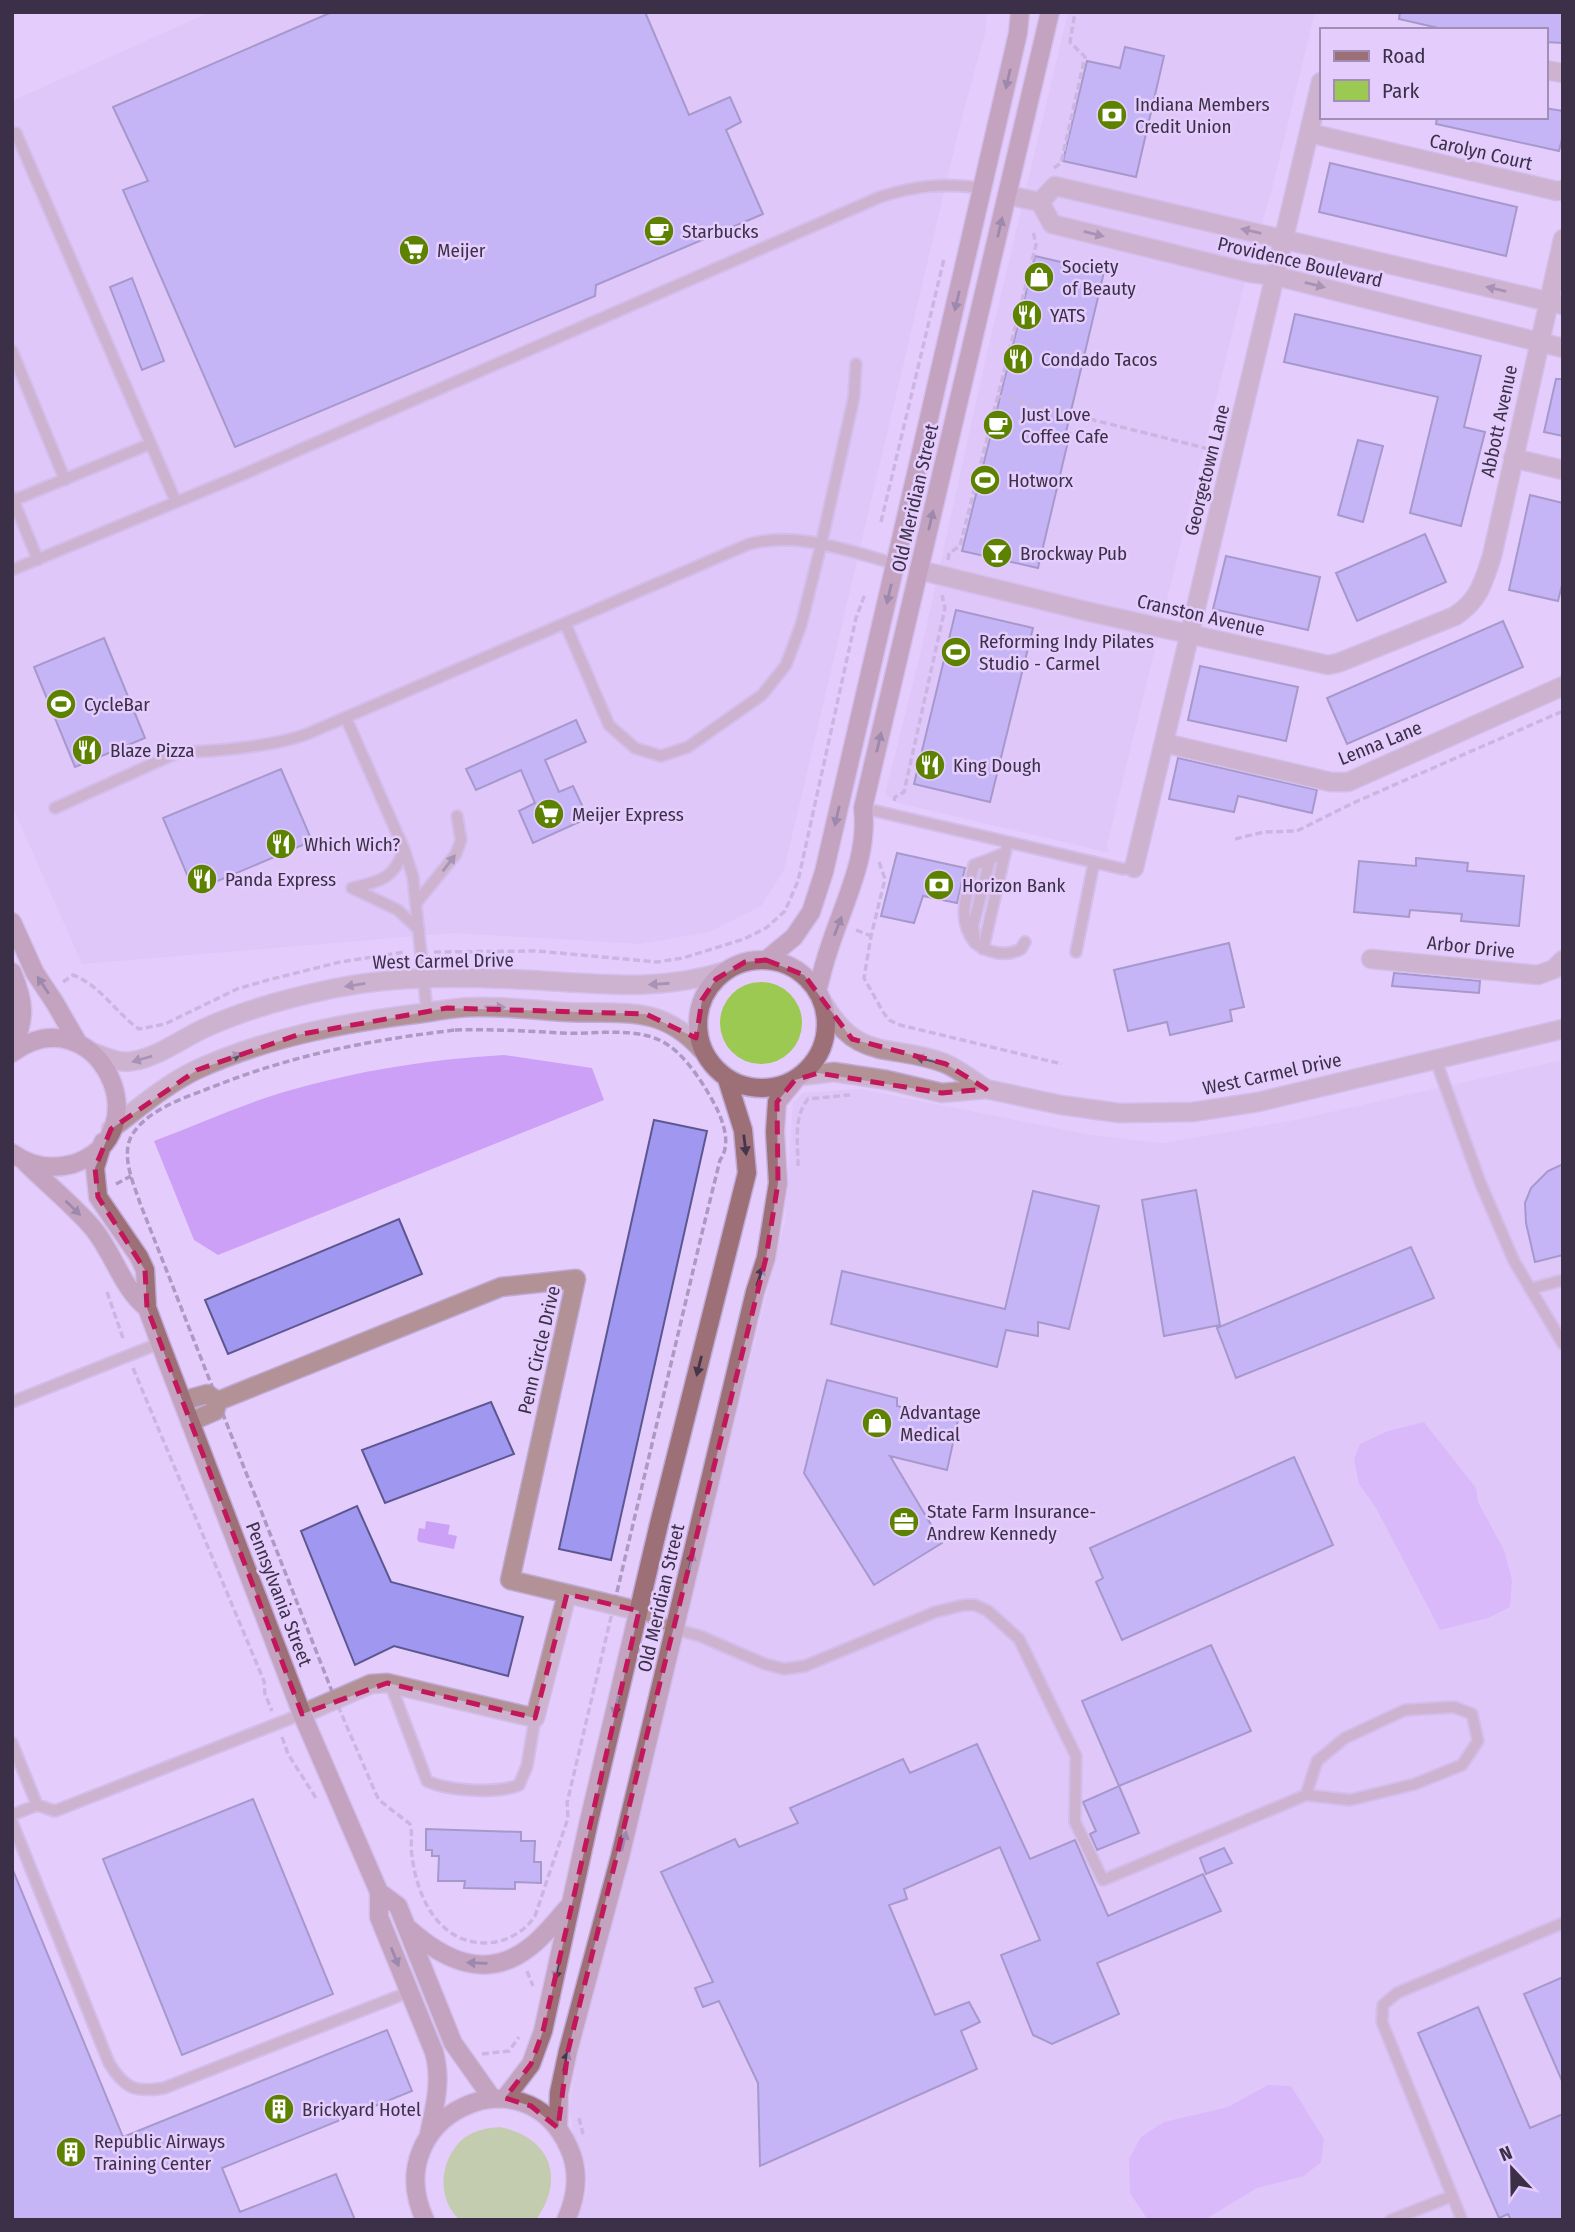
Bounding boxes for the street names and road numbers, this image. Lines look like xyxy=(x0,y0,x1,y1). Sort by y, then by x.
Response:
street label: Carolyn Court xyxy=(1427,129,1535,175)
street label: Providence Boulevard xyxy=(1215,232,1385,292)
street label: Abbott Avenue xyxy=(1476,363,1522,479)
street label: Georgetown Lane xyxy=(1180,402,1234,538)
street label: Old Meridian Street xyxy=(887,421,943,574)
street label: Cranston Avenue xyxy=(1135,589,1267,641)
street label: Lenna Lane xyxy=(1335,716,1425,770)
street label: Arbor Drive xyxy=(1426,931,1516,963)
street label: West Carmel Drive xyxy=(372,948,514,974)
street label: West Carmel Drive xyxy=(1200,1048,1344,1100)
street label: Penn Circle Drive xyxy=(513,1284,565,1416)
street label: Pennsylvania Street xyxy=(241,1519,317,1670)
street label: Old Meridian Street xyxy=(633,1521,689,1674)

